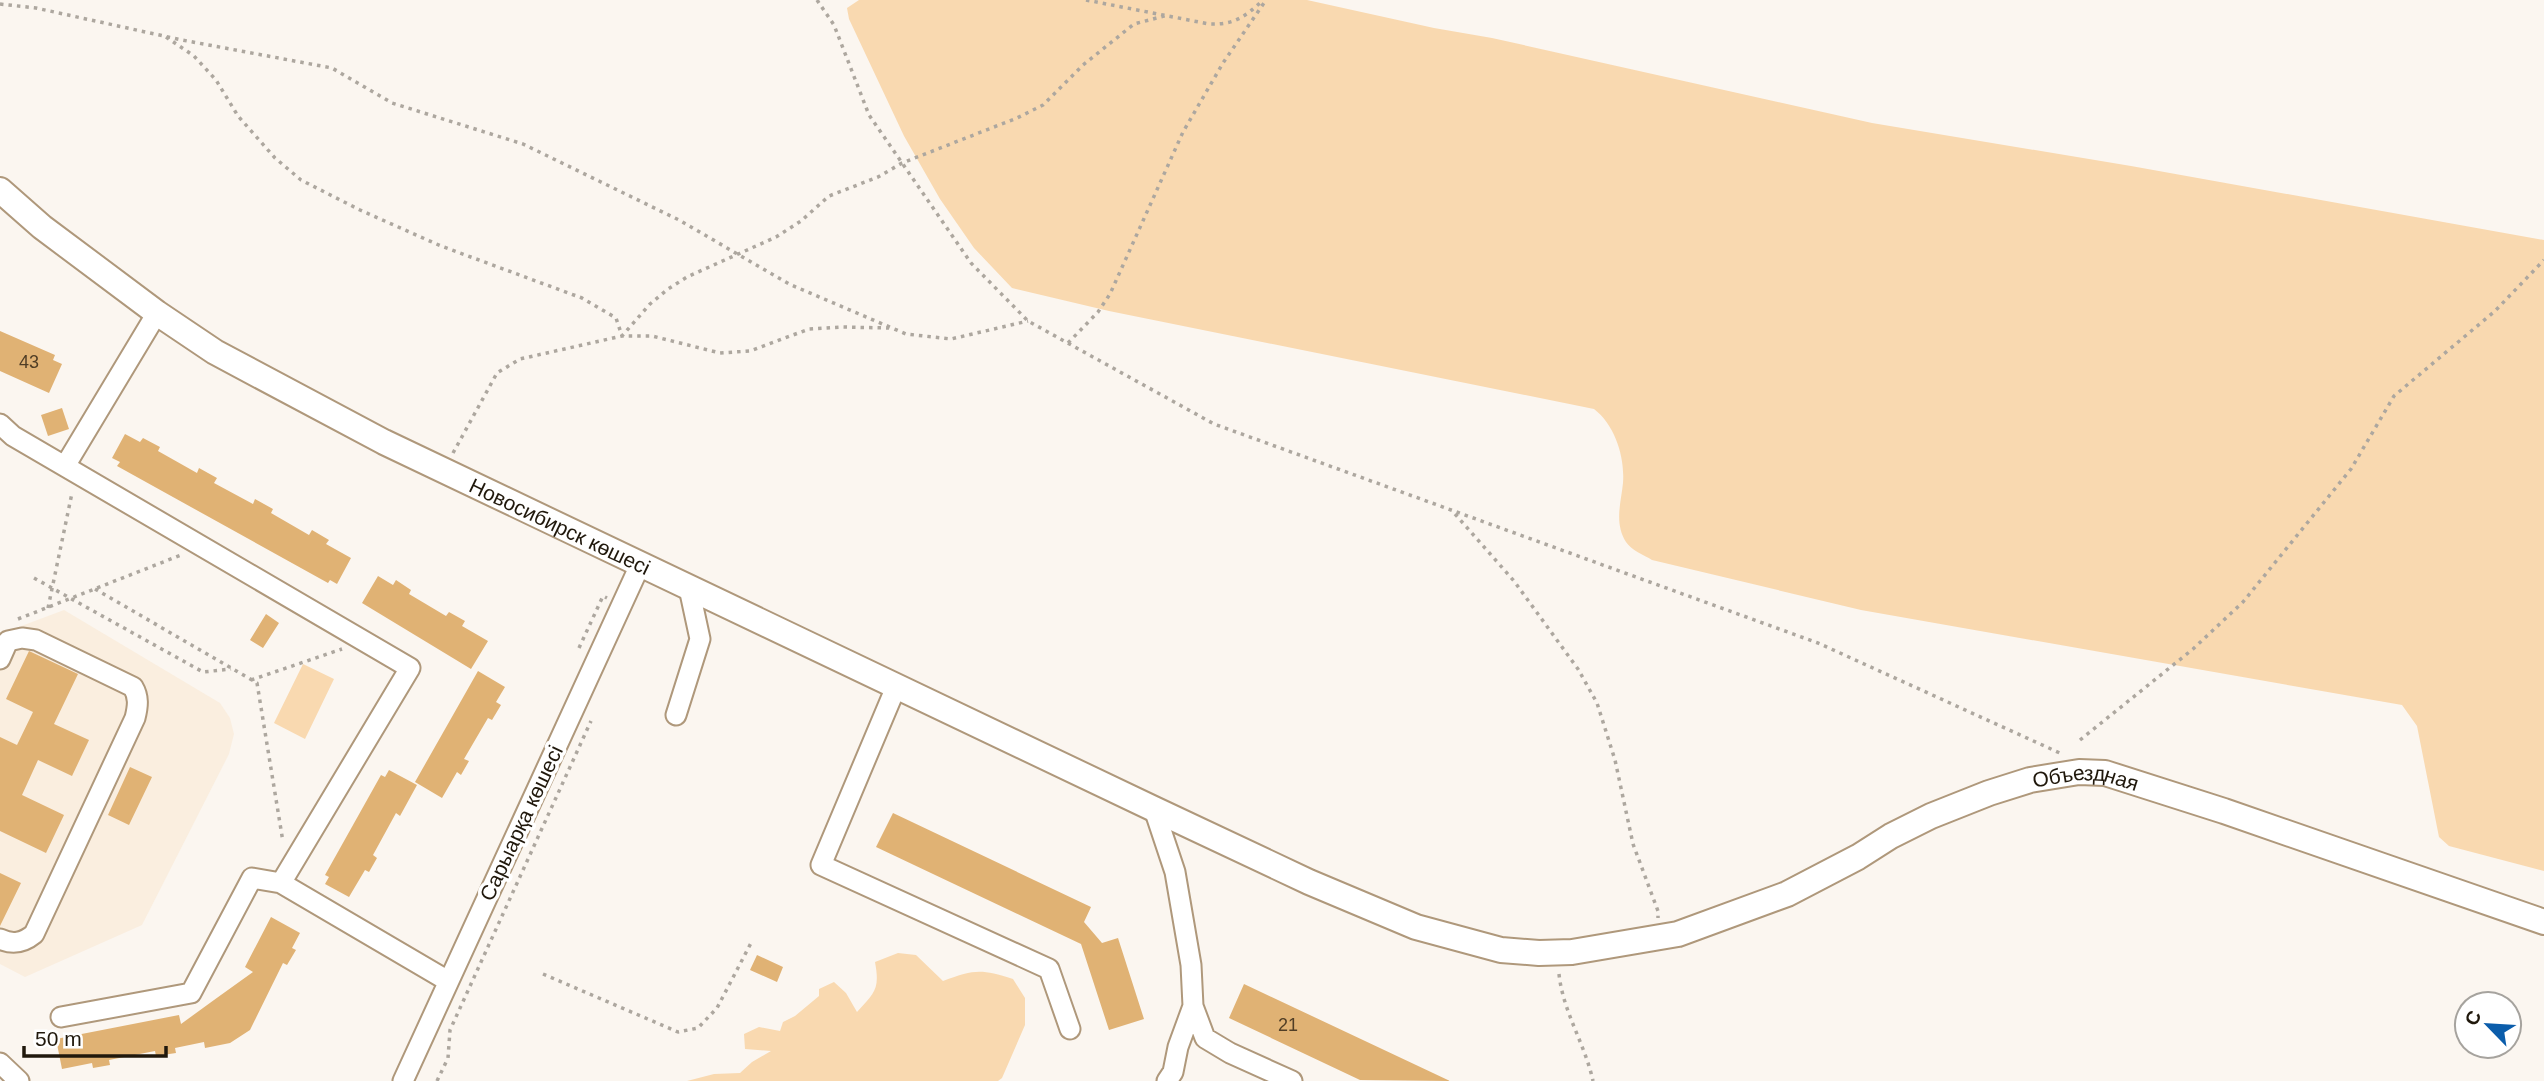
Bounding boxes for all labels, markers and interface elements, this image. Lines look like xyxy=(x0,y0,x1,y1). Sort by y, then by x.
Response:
house number: 43 xyxy=(19,352,39,372)
street label: Новосибирск көшесі xyxy=(466,473,654,579)
street label: Сарыарқа көшесі xyxy=(475,742,567,904)
street label: Объездная xyxy=(2031,760,2142,795)
north arrow xyxy=(2453,990,2523,1060)
text: С xyxy=(2461,1007,2486,1029)
scale bar xyxy=(24,1014,166,1058)
house number: 21 xyxy=(1278,1015,1298,1035)
text: 50 m xyxy=(35,1027,82,1050)

